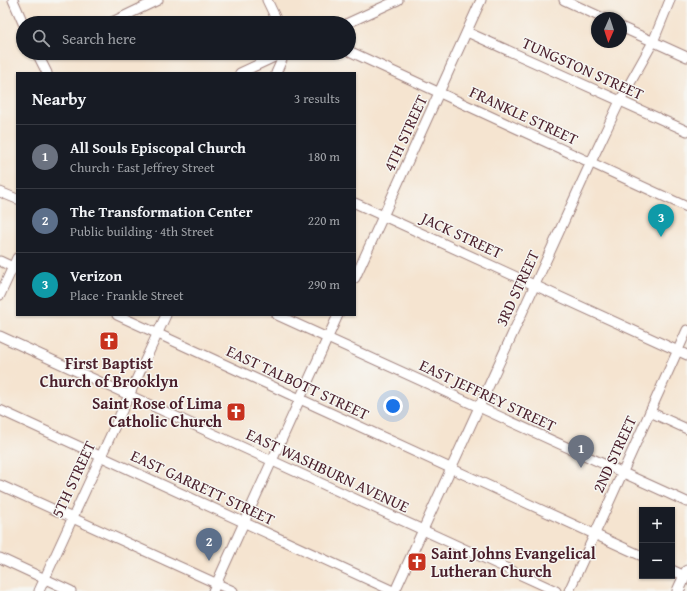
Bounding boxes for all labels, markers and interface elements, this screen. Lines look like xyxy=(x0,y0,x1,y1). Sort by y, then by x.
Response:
north arrow xyxy=(591,12,627,48)
search box xyxy=(16,16,356,60)
icon: search xyxy=(30,27,52,49)
text: Search here xyxy=(62,28,136,49)
street label: TUNGSTON STREET xyxy=(518,30,648,106)
street label: FRANKLE STREET xyxy=(466,79,582,151)
text: Nearby xyxy=(32,86,86,111)
text: 3 results xyxy=(294,89,340,108)
street label: 4TH STREET xyxy=(377,91,433,175)
text: All Souls Episcopal Church xyxy=(70,137,246,158)
text: 1 xyxy=(42,147,48,166)
text: 180 m xyxy=(308,147,340,166)
text: Church · East Jeffrey Street xyxy=(70,158,215,177)
text: The Transformation Center xyxy=(70,201,253,222)
pin: 3 xyxy=(648,204,674,237)
street label: JACK STREET xyxy=(416,205,507,264)
text: 2 xyxy=(42,211,48,230)
text: 220 m xyxy=(308,211,340,230)
text: Public building · 4th Street xyxy=(70,222,214,241)
street label: 3RD STREET xyxy=(489,246,545,330)
text: Verizon xyxy=(70,265,122,286)
text: 3 xyxy=(42,275,48,294)
text: 290 m xyxy=(308,275,340,294)
text: Place · Frankle Street xyxy=(70,286,184,305)
church icon: First Baptist Church of Brooklyn xyxy=(98,330,120,352)
street label: EAST TALBOTT STREET xyxy=(223,338,373,426)
place label: First Baptist Church of Brooklyn xyxy=(40,351,179,393)
street label: EAST JEFFREY STREET xyxy=(416,353,560,437)
place label: Saint Rose of Lima Catholic Church xyxy=(92,391,223,433)
your location xyxy=(383,396,403,416)
church icon: Saint Rose of Lima Catholic Church xyxy=(225,401,247,423)
street label: 2ND STREET xyxy=(586,411,642,496)
street label: EAST WASHBURN AVENUE xyxy=(242,422,414,518)
pin: 1 xyxy=(568,435,594,468)
street label: 5TH STREET xyxy=(45,437,101,521)
street label: EAST GARRETT STREET xyxy=(127,443,279,531)
map controls xyxy=(639,507,675,579)
button: + xyxy=(639,507,675,543)
pin: 2 xyxy=(196,528,222,561)
place label: Saint Johns Evangelical Lutheran Church xyxy=(431,541,596,583)
button: − xyxy=(639,543,675,579)
church icon: Saint Johns Evangelical Lutheran Church xyxy=(406,551,428,573)

